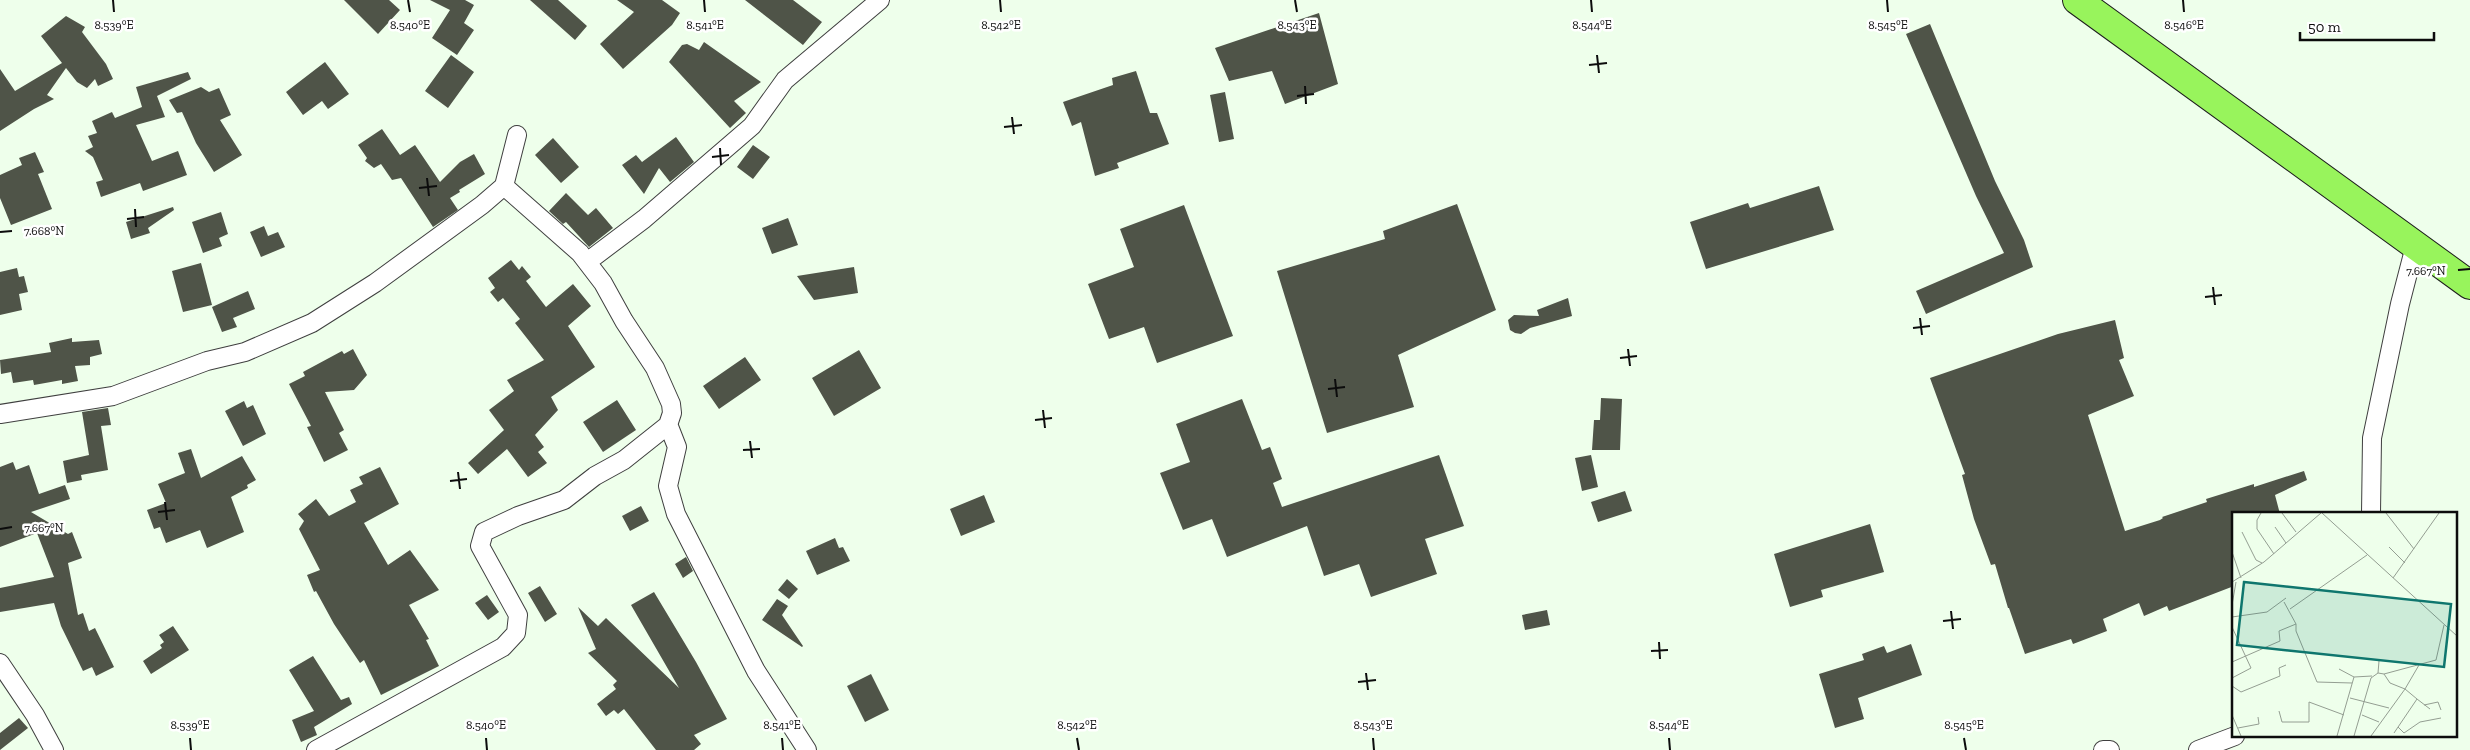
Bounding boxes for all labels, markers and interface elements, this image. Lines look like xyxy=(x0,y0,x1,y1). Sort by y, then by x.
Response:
scale bar xyxy=(2300,10,2434,42)
text: 8.539°E xyxy=(94,18,134,32)
text: 8.540°E xyxy=(390,18,430,32)
text: 8.541°E xyxy=(686,18,724,32)
text: 8.542°E xyxy=(981,18,1021,32)
text: 8.543°E xyxy=(1277,18,1317,32)
text: 8.544°E xyxy=(1572,18,1612,32)
text: 8.545°E xyxy=(1868,18,1908,32)
text: 8.546°E xyxy=(2164,18,2204,32)
text: 50 m xyxy=(2308,18,2341,36)
text: 7.668°N xyxy=(24,224,64,238)
text: 7.667°N xyxy=(2406,264,2446,278)
inset map xyxy=(2232,512,2458,738)
text: 7.667°N xyxy=(24,521,64,535)
text: 8.539°E xyxy=(170,718,210,732)
text: 8.540°E xyxy=(466,718,506,732)
text: 8.541°E xyxy=(763,718,801,732)
text: 8.542°E xyxy=(1057,718,1097,732)
text: 8.543°E xyxy=(1353,718,1393,732)
text: 8.544°E xyxy=(1649,718,1689,732)
text: 8.545°E xyxy=(1944,718,1984,732)

